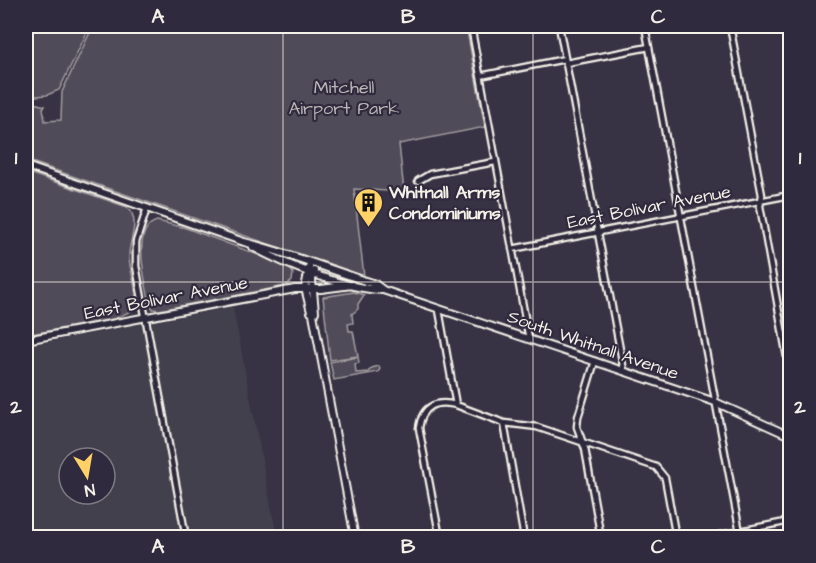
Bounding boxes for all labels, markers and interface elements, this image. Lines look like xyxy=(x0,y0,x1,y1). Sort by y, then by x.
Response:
text: A xyxy=(152,3,165,31)
text: B xyxy=(401,3,416,31)
text: C xyxy=(651,3,666,31)
park label: Mitchell Airport Park xyxy=(289,75,399,121)
text: 1 xyxy=(15,144,18,172)
text: 1 xyxy=(799,144,802,172)
street label: East Bolivar Avenue xyxy=(565,179,733,235)
place label: Whitnall Arms Condominiums xyxy=(388,180,501,226)
building icon: Whitnall Arms Condominiums xyxy=(352,186,384,228)
street label: East Bolivar Avenue xyxy=(82,270,250,326)
street label: South Whitnall Avenue xyxy=(504,304,682,386)
text: 2 xyxy=(9,393,22,421)
text: 2 xyxy=(793,393,806,421)
north arrow xyxy=(57,446,117,506)
text: N xyxy=(83,478,97,501)
text: A xyxy=(152,533,165,561)
text: B xyxy=(401,533,416,561)
text: C xyxy=(651,533,666,561)

